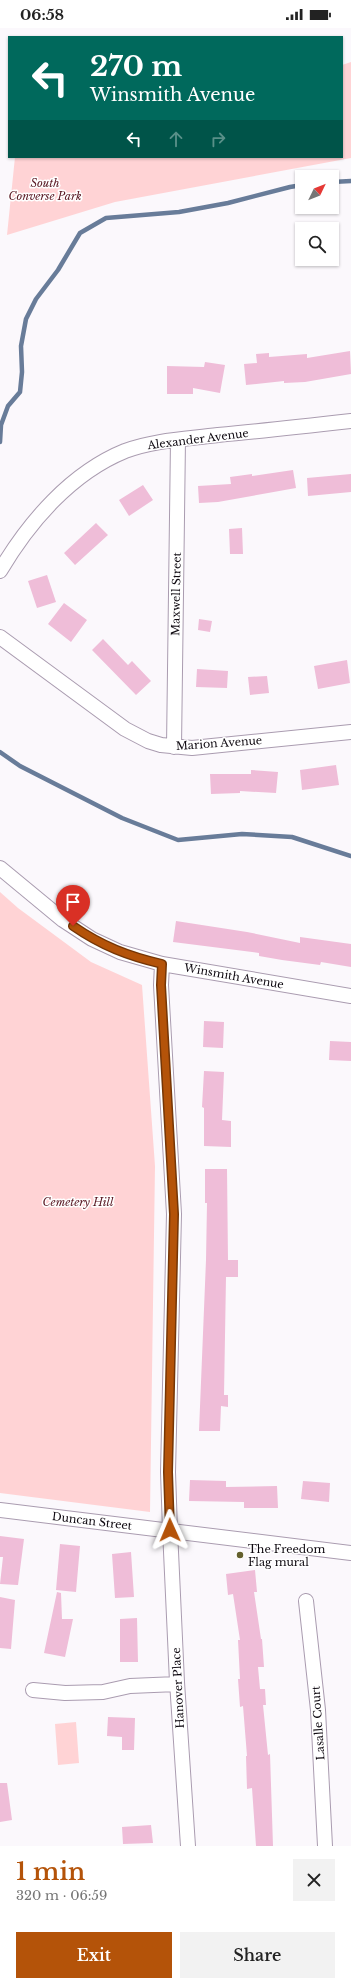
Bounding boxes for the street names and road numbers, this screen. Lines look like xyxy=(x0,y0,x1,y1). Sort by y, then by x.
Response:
street label: Alexander Avenue xyxy=(146,426,249,452)
street label: Maxwell Street xyxy=(168,551,184,636)
street label: Marion Avenue xyxy=(175,733,263,753)
street label: Winsmith Avenue xyxy=(182,960,285,992)
street label: Duncan Street xyxy=(51,1509,134,1533)
street label: Hanover Place xyxy=(169,1647,187,1729)
street label: Lasalle Court xyxy=(308,1684,328,1761)

